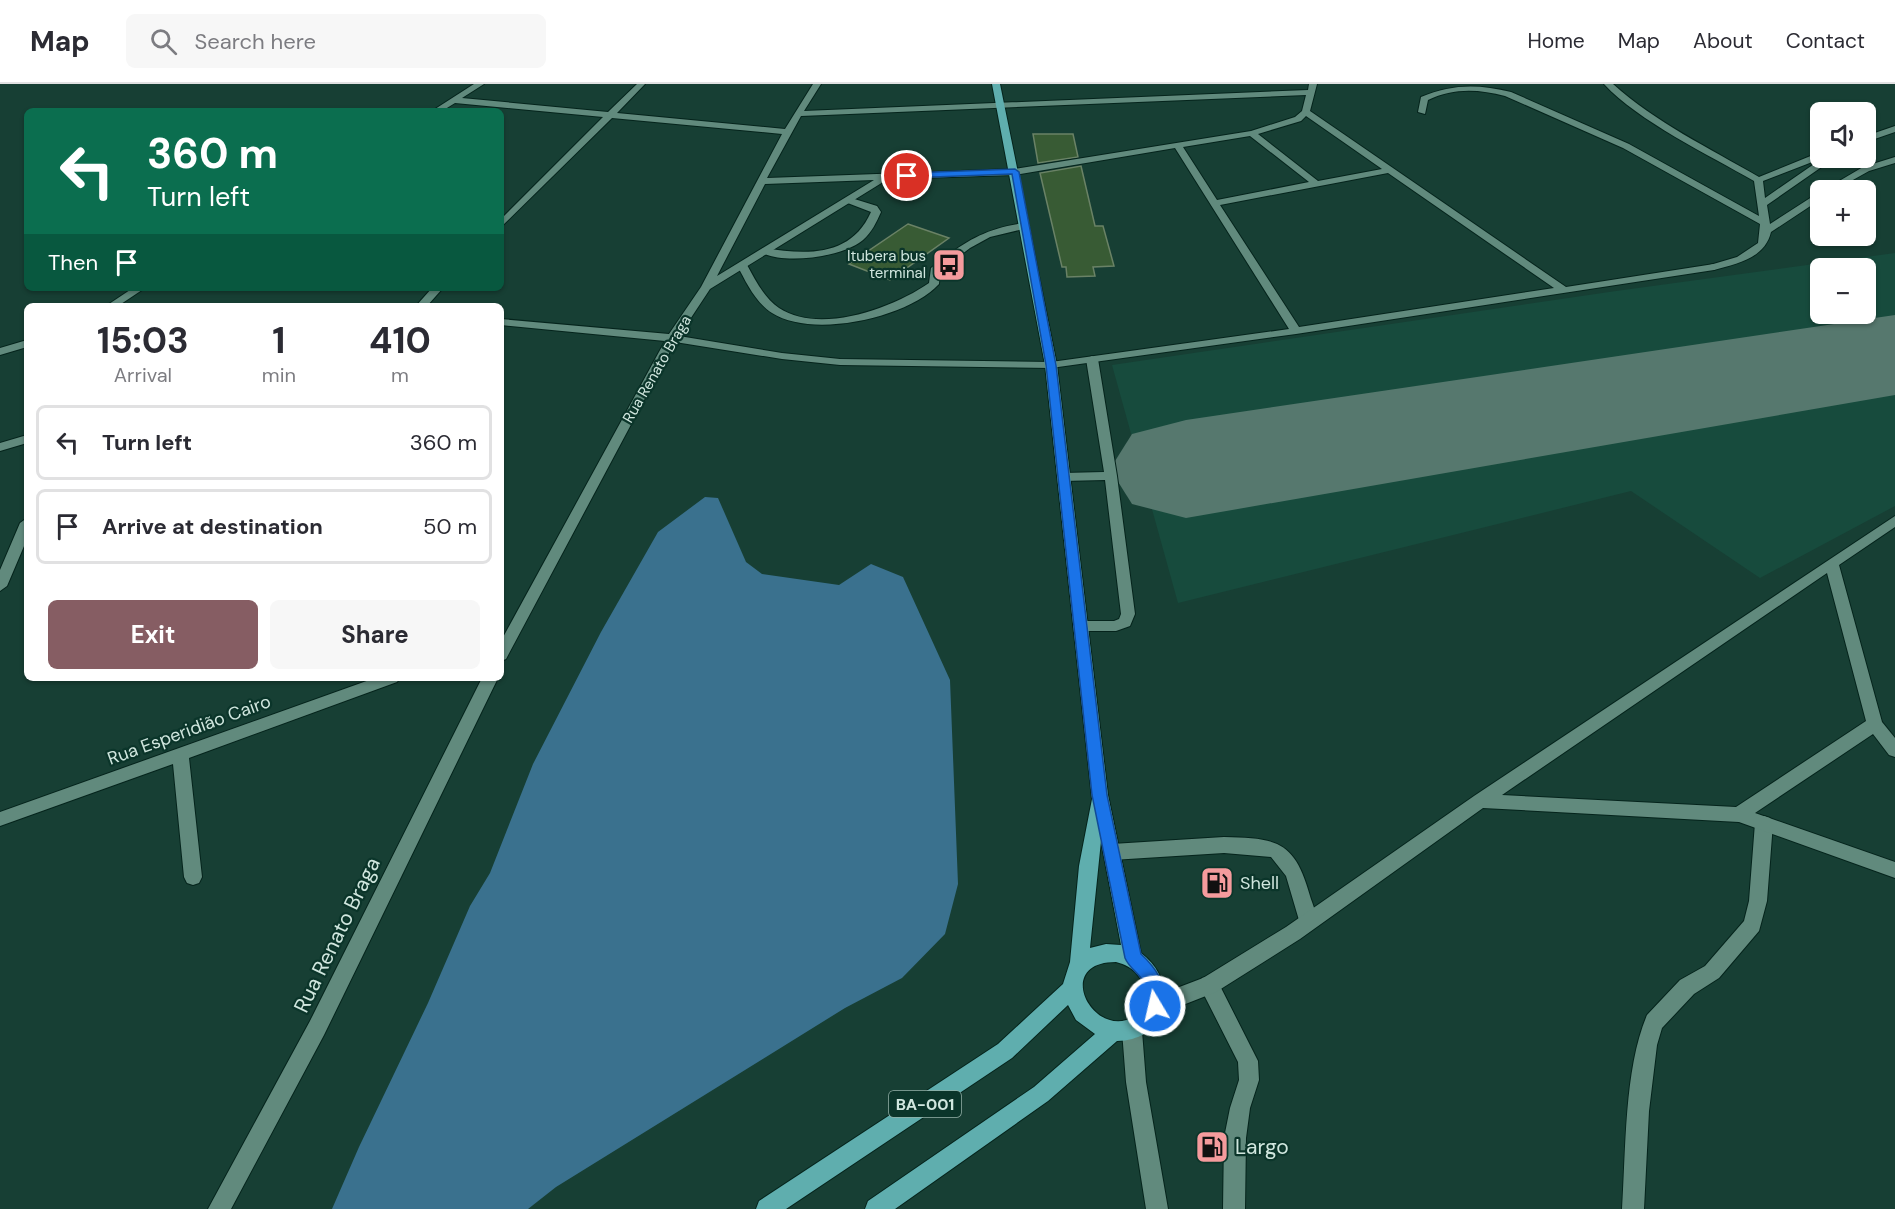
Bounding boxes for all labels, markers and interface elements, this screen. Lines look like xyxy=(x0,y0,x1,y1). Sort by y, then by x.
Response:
search box xyxy=(126,14,546,68)
text: Map xyxy=(30,23,90,60)
icon: search xyxy=(147,25,180,58)
text: Search here xyxy=(195,27,316,56)
text: Home xyxy=(1527,27,1585,55)
text: Map xyxy=(1618,27,1660,55)
text: About xyxy=(1693,27,1753,55)
text: Contact xyxy=(1786,27,1865,55)
map controls xyxy=(1810,102,1876,324)
button: sound xyxy=(1810,102,1876,168)
text: 360 m xyxy=(147,126,278,181)
icon: left xyxy=(48,132,126,210)
pin xyxy=(881,150,932,201)
icon: arrive xyxy=(890,159,923,192)
text: Turn left xyxy=(147,179,250,214)
button: + xyxy=(1810,180,1876,246)
icon: arrive xyxy=(110,246,143,279)
place label: Itubera bus terminal xyxy=(847,246,926,283)
bus stop icon: Itubera bus terminal xyxy=(931,247,967,283)
text: Then xyxy=(48,248,98,277)
button: − xyxy=(1810,258,1876,324)
street label: Rua Renato Braga xyxy=(618,312,696,426)
text: 15:03 xyxy=(97,317,189,364)
text: 1 xyxy=(272,317,285,364)
text: 410 xyxy=(369,317,431,364)
text: Arrival xyxy=(114,362,172,388)
text: min xyxy=(262,362,296,388)
text: m xyxy=(391,362,409,388)
icon: left xyxy=(51,426,84,459)
text: Turn left xyxy=(102,428,192,457)
text: 360 m xyxy=(410,428,477,457)
icon: arrive xyxy=(51,510,84,543)
text: Arrive at destination xyxy=(102,512,323,541)
text: 50 m xyxy=(423,512,477,541)
button: Exit xyxy=(48,600,258,669)
button: Share xyxy=(270,600,480,669)
street label: Rua Esperidião Cairo xyxy=(104,689,274,771)
street label: Rua Renato Braga xyxy=(287,853,387,1017)
fuel station icon: Shell xyxy=(1199,865,1235,901)
place label: Shell xyxy=(1240,871,1279,895)
position arrow xyxy=(1123,974,1187,1038)
road number: BA-001 xyxy=(889,1091,961,1117)
fuel station icon: Largo xyxy=(1194,1129,1230,1165)
place label: Largo xyxy=(1235,1133,1289,1161)

